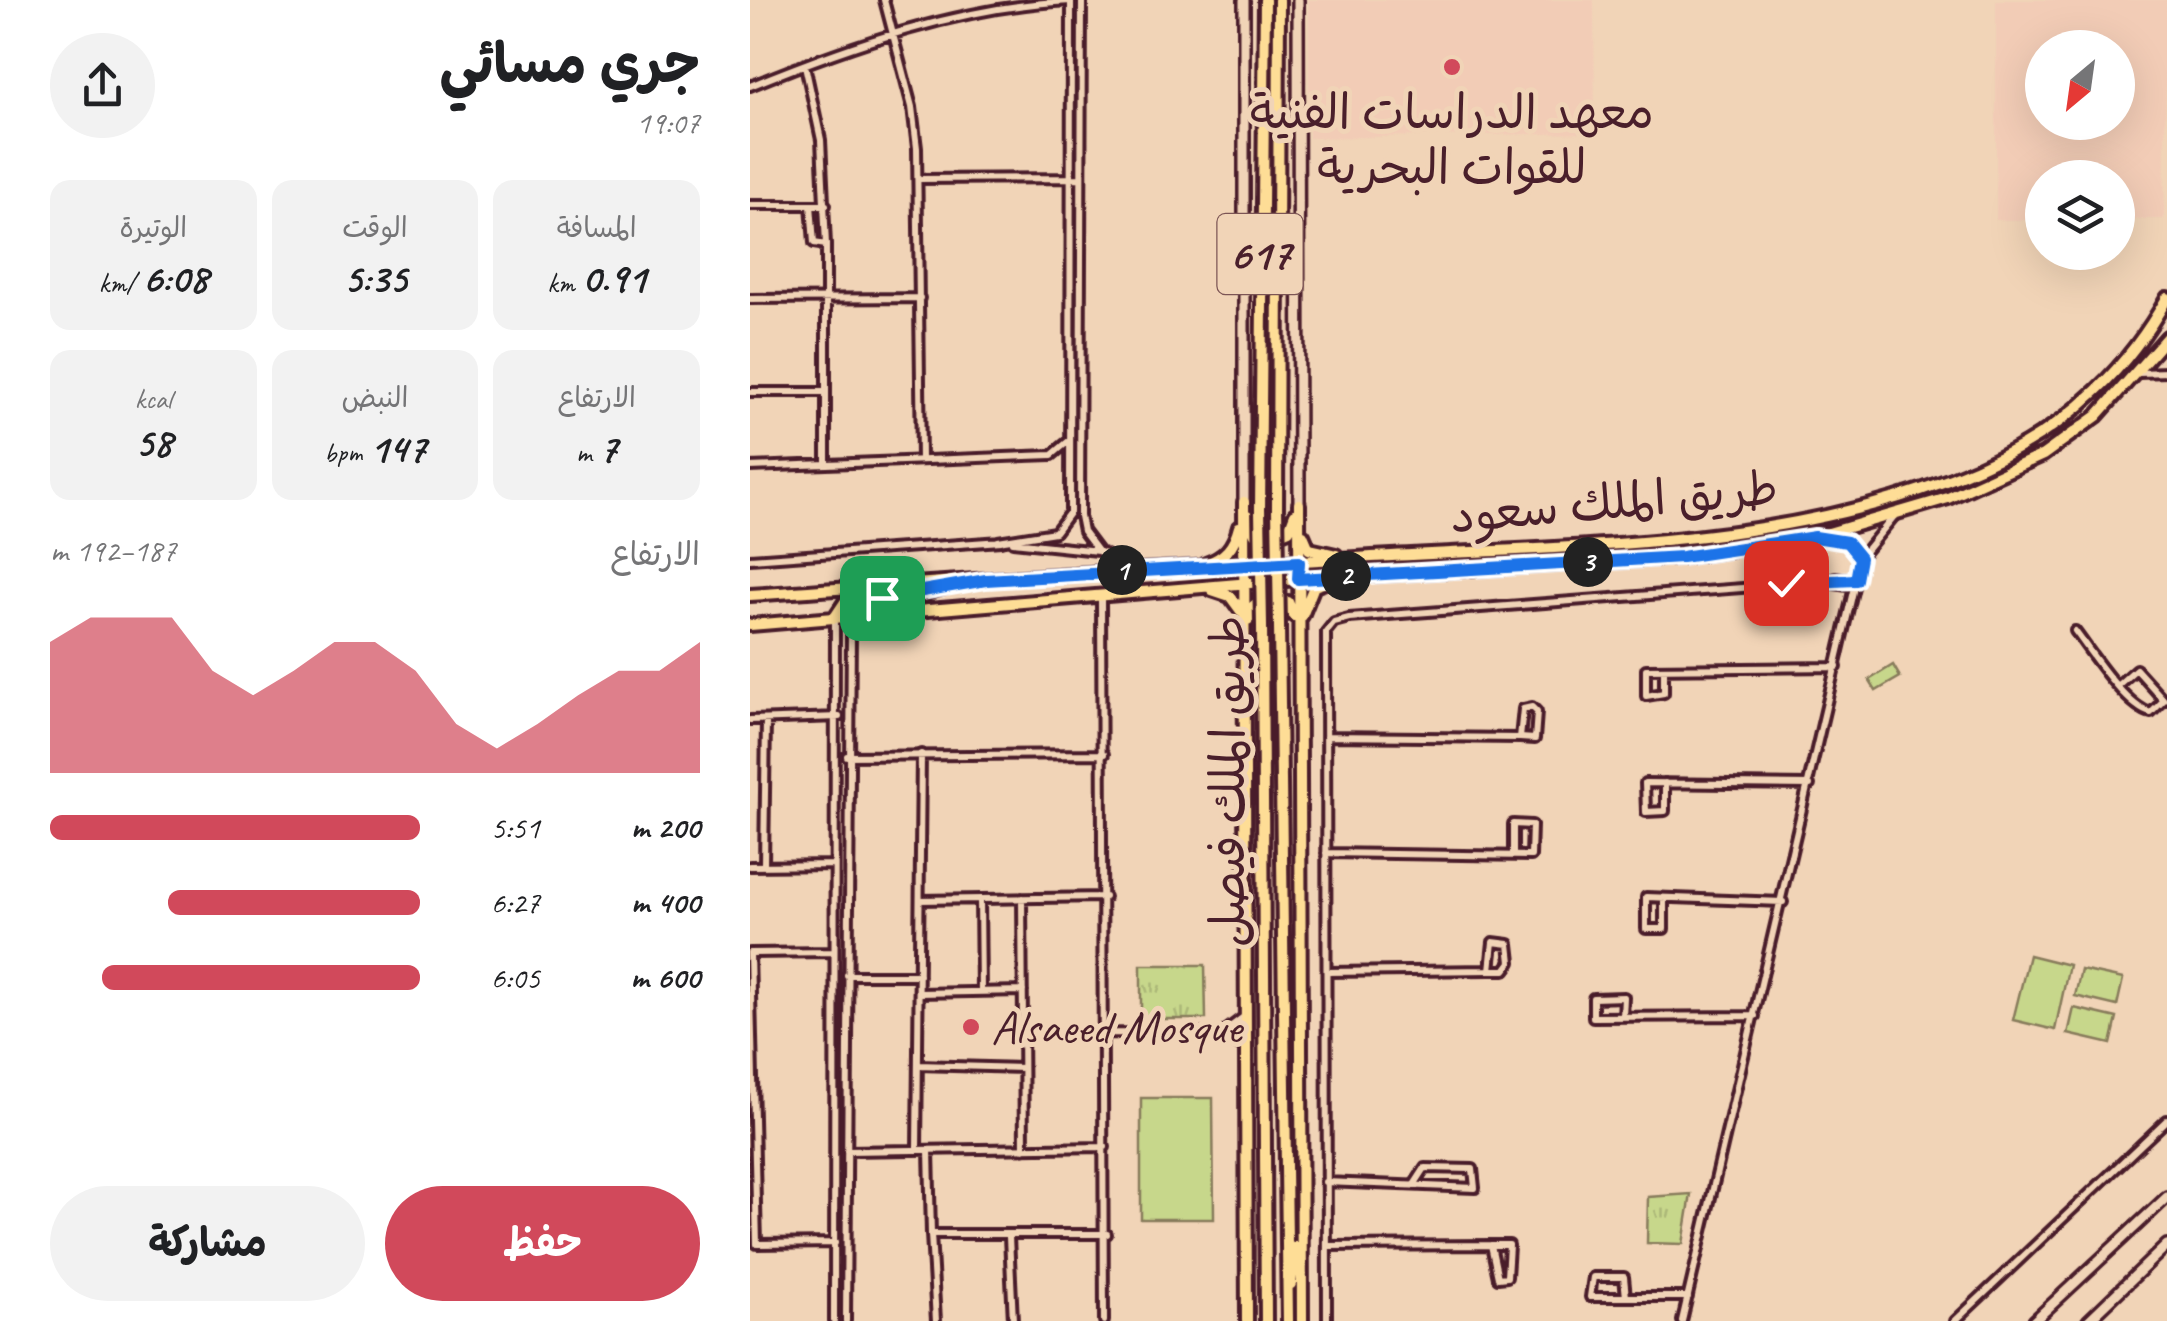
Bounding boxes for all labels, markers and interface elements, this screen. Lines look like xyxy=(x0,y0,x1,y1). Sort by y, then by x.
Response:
text: جري مسائي xyxy=(440,29,700,99)
north arrow xyxy=(2025,30,2135,140)
map controls xyxy=(2025,30,2135,270)
button: share xyxy=(50,33,155,138)
marker: معهد الدراسات الفنية للقوات البحرية xyxy=(1441,56,1463,78)
place label: معهد الدراسات الفنية للقوات البحرية xyxy=(1250,82,1654,197)
text: 19:07 xyxy=(636,102,700,143)
button: layers xyxy=(2025,160,2135,270)
text: الوتيرة xyxy=(120,210,187,245)
text: الوقت xyxy=(342,210,408,245)
text: المسافة xyxy=(557,210,637,245)
road number: 617 xyxy=(1218,214,1302,294)
text: 6:08 xyxy=(142,252,208,305)
text: 5:35 xyxy=(343,252,407,305)
text: 0.91 xyxy=(581,252,646,305)
text: /km xyxy=(99,265,142,300)
text: km xyxy=(547,265,581,300)
text: النبض xyxy=(342,380,408,415)
text: الارتفاع xyxy=(557,380,636,415)
text: kcal xyxy=(135,381,172,416)
text: 58 xyxy=(135,416,172,469)
text: 147 xyxy=(369,422,426,475)
text: 7 xyxy=(599,422,617,475)
text: bpm xyxy=(324,435,369,470)
text: m xyxy=(576,435,599,470)
street label: طريق الملك سعود xyxy=(1447,458,1781,547)
text: 187–192 m xyxy=(50,530,176,571)
text: الارتفاع xyxy=(610,534,700,575)
pin: 3 xyxy=(1563,537,1613,587)
pin xyxy=(1744,541,1829,626)
text: 3 xyxy=(1582,544,1594,579)
pin: 1 xyxy=(1097,545,1147,595)
pin: 2 xyxy=(1321,551,1371,601)
text: 1 xyxy=(1116,552,1128,587)
pin xyxy=(840,556,925,641)
icon: check xyxy=(1759,556,1814,611)
text: 2 xyxy=(1340,558,1352,593)
icon: arrive xyxy=(855,571,910,626)
street label: طريق الملك فيصل xyxy=(1198,615,1258,947)
text: 5:51 xyxy=(490,807,540,848)
text: 200 m xyxy=(631,807,700,848)
text: 6:27 xyxy=(490,882,540,923)
text: 400 m xyxy=(631,882,700,923)
text: 6:05 xyxy=(490,957,540,998)
text: 600 m xyxy=(630,957,700,998)
place label: Alsaeed Mosque xyxy=(991,997,1245,1057)
marker: Alsaeed Mosque xyxy=(960,1016,982,1038)
button: مشاركة xyxy=(50,1186,365,1301)
button: حفظ xyxy=(385,1186,700,1301)

